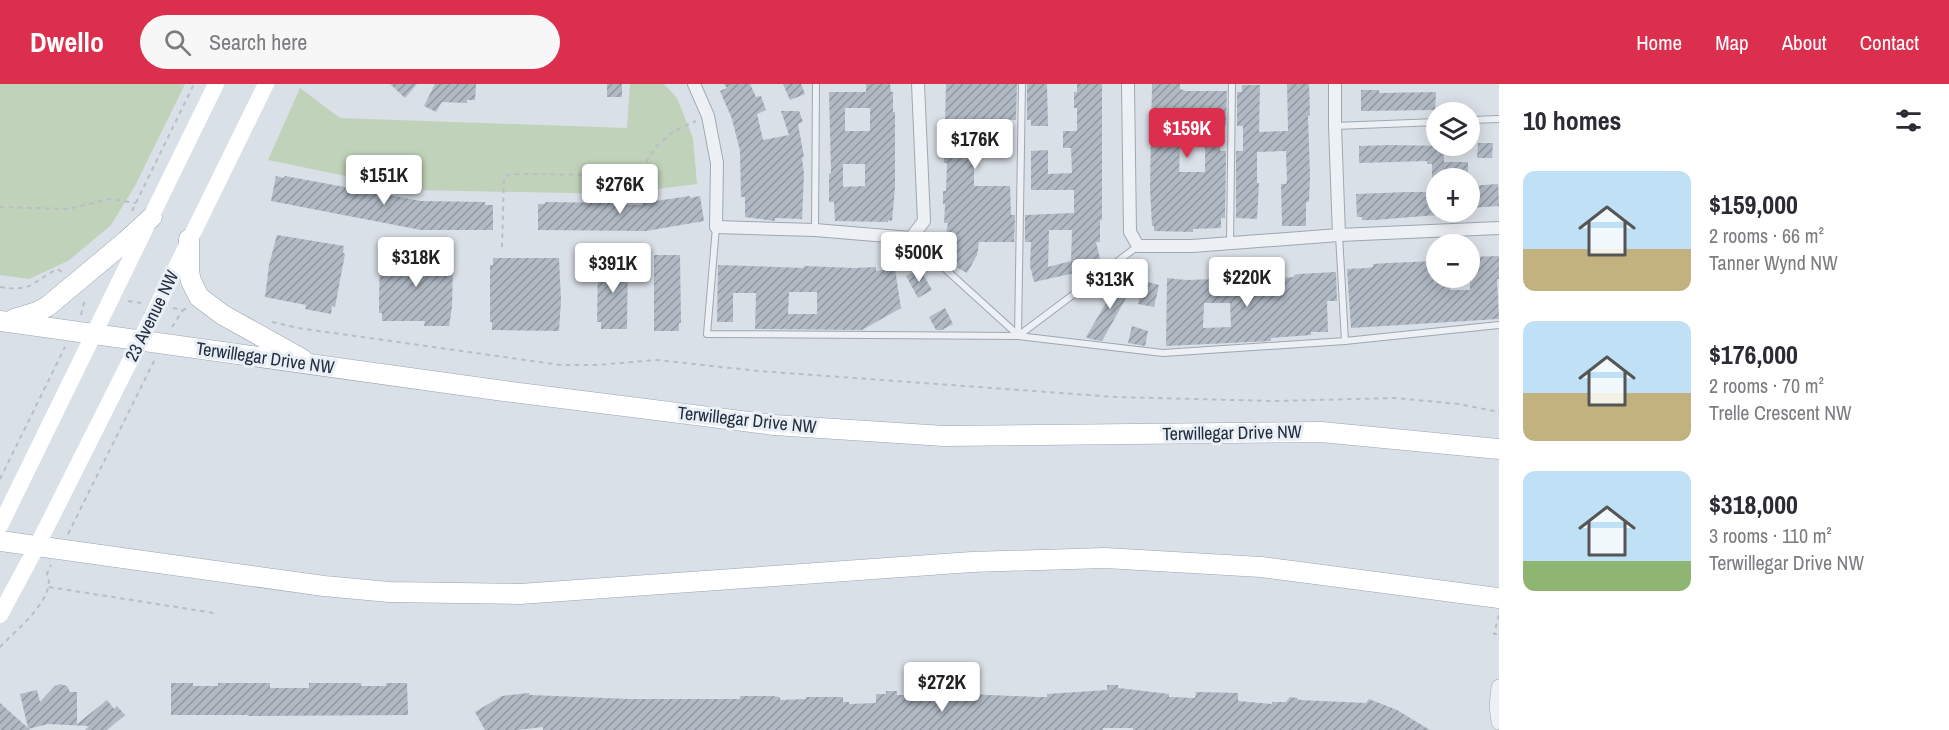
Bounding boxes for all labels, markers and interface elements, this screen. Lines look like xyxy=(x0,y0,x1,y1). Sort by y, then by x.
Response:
search box xyxy=(140,15,560,69)
text: Dwello xyxy=(30,23,104,61)
icon: search xyxy=(161,26,194,59)
text: Search here xyxy=(209,27,307,57)
text: Home xyxy=(1636,28,1682,57)
text: Map xyxy=(1715,28,1749,57)
text: About xyxy=(1782,28,1827,57)
text: Contact xyxy=(1860,28,1919,57)
map controls xyxy=(1426,102,1480,288)
button: layers xyxy=(1426,102,1480,156)
text: 10 homes xyxy=(1523,103,1621,138)
icon: filters xyxy=(1892,104,1925,137)
pin: $159K xyxy=(1145,108,1229,159)
text: $159K xyxy=(1163,114,1211,141)
pin: $176K xyxy=(933,119,1017,170)
text: $176K xyxy=(951,125,999,152)
pin: $151K xyxy=(342,155,426,206)
text: $151K xyxy=(360,161,408,188)
pin: $276K xyxy=(578,164,662,215)
button: + xyxy=(1426,168,1480,222)
text: $276K xyxy=(596,170,644,197)
text: $159,000 xyxy=(1709,187,1798,222)
icon: home xyxy=(1571,195,1643,267)
text: 2 rooms · 66 m² xyxy=(1709,222,1824,249)
pin: $500K xyxy=(877,232,961,283)
button: − xyxy=(1426,234,1480,288)
pin: $318K xyxy=(374,237,458,288)
text: $500K xyxy=(895,238,943,265)
text: $318K xyxy=(392,243,440,270)
pin: $391K xyxy=(571,243,655,294)
text: $391K xyxy=(589,249,637,276)
text: Tanner Wynd NW xyxy=(1709,249,1838,276)
pin: $220K xyxy=(1205,257,1289,308)
pin: $313K xyxy=(1068,259,1152,310)
text: $220K xyxy=(1223,263,1271,290)
text: $313K xyxy=(1086,265,1134,292)
street label: 23 Avenue NW xyxy=(119,266,184,365)
street label: Terwillegar Drive NW xyxy=(194,335,336,380)
text: $176,000 xyxy=(1709,337,1798,372)
icon: home xyxy=(1571,345,1643,417)
text: 2 rooms · 70 m² xyxy=(1709,372,1824,399)
text: Trelle Crescent NW xyxy=(1709,399,1851,426)
street label: Terwillegar Drive NW xyxy=(676,400,818,439)
street label: Terwillegar Drive NW xyxy=(1162,419,1302,446)
text: $318,000 xyxy=(1709,487,1798,522)
icon: home xyxy=(1571,495,1643,567)
text: 3 rooms · 110 m² xyxy=(1709,522,1832,549)
text: Terwillegar Drive NW xyxy=(1709,549,1864,576)
pin: $272K xyxy=(900,662,984,713)
text: $272K xyxy=(918,668,966,695)

